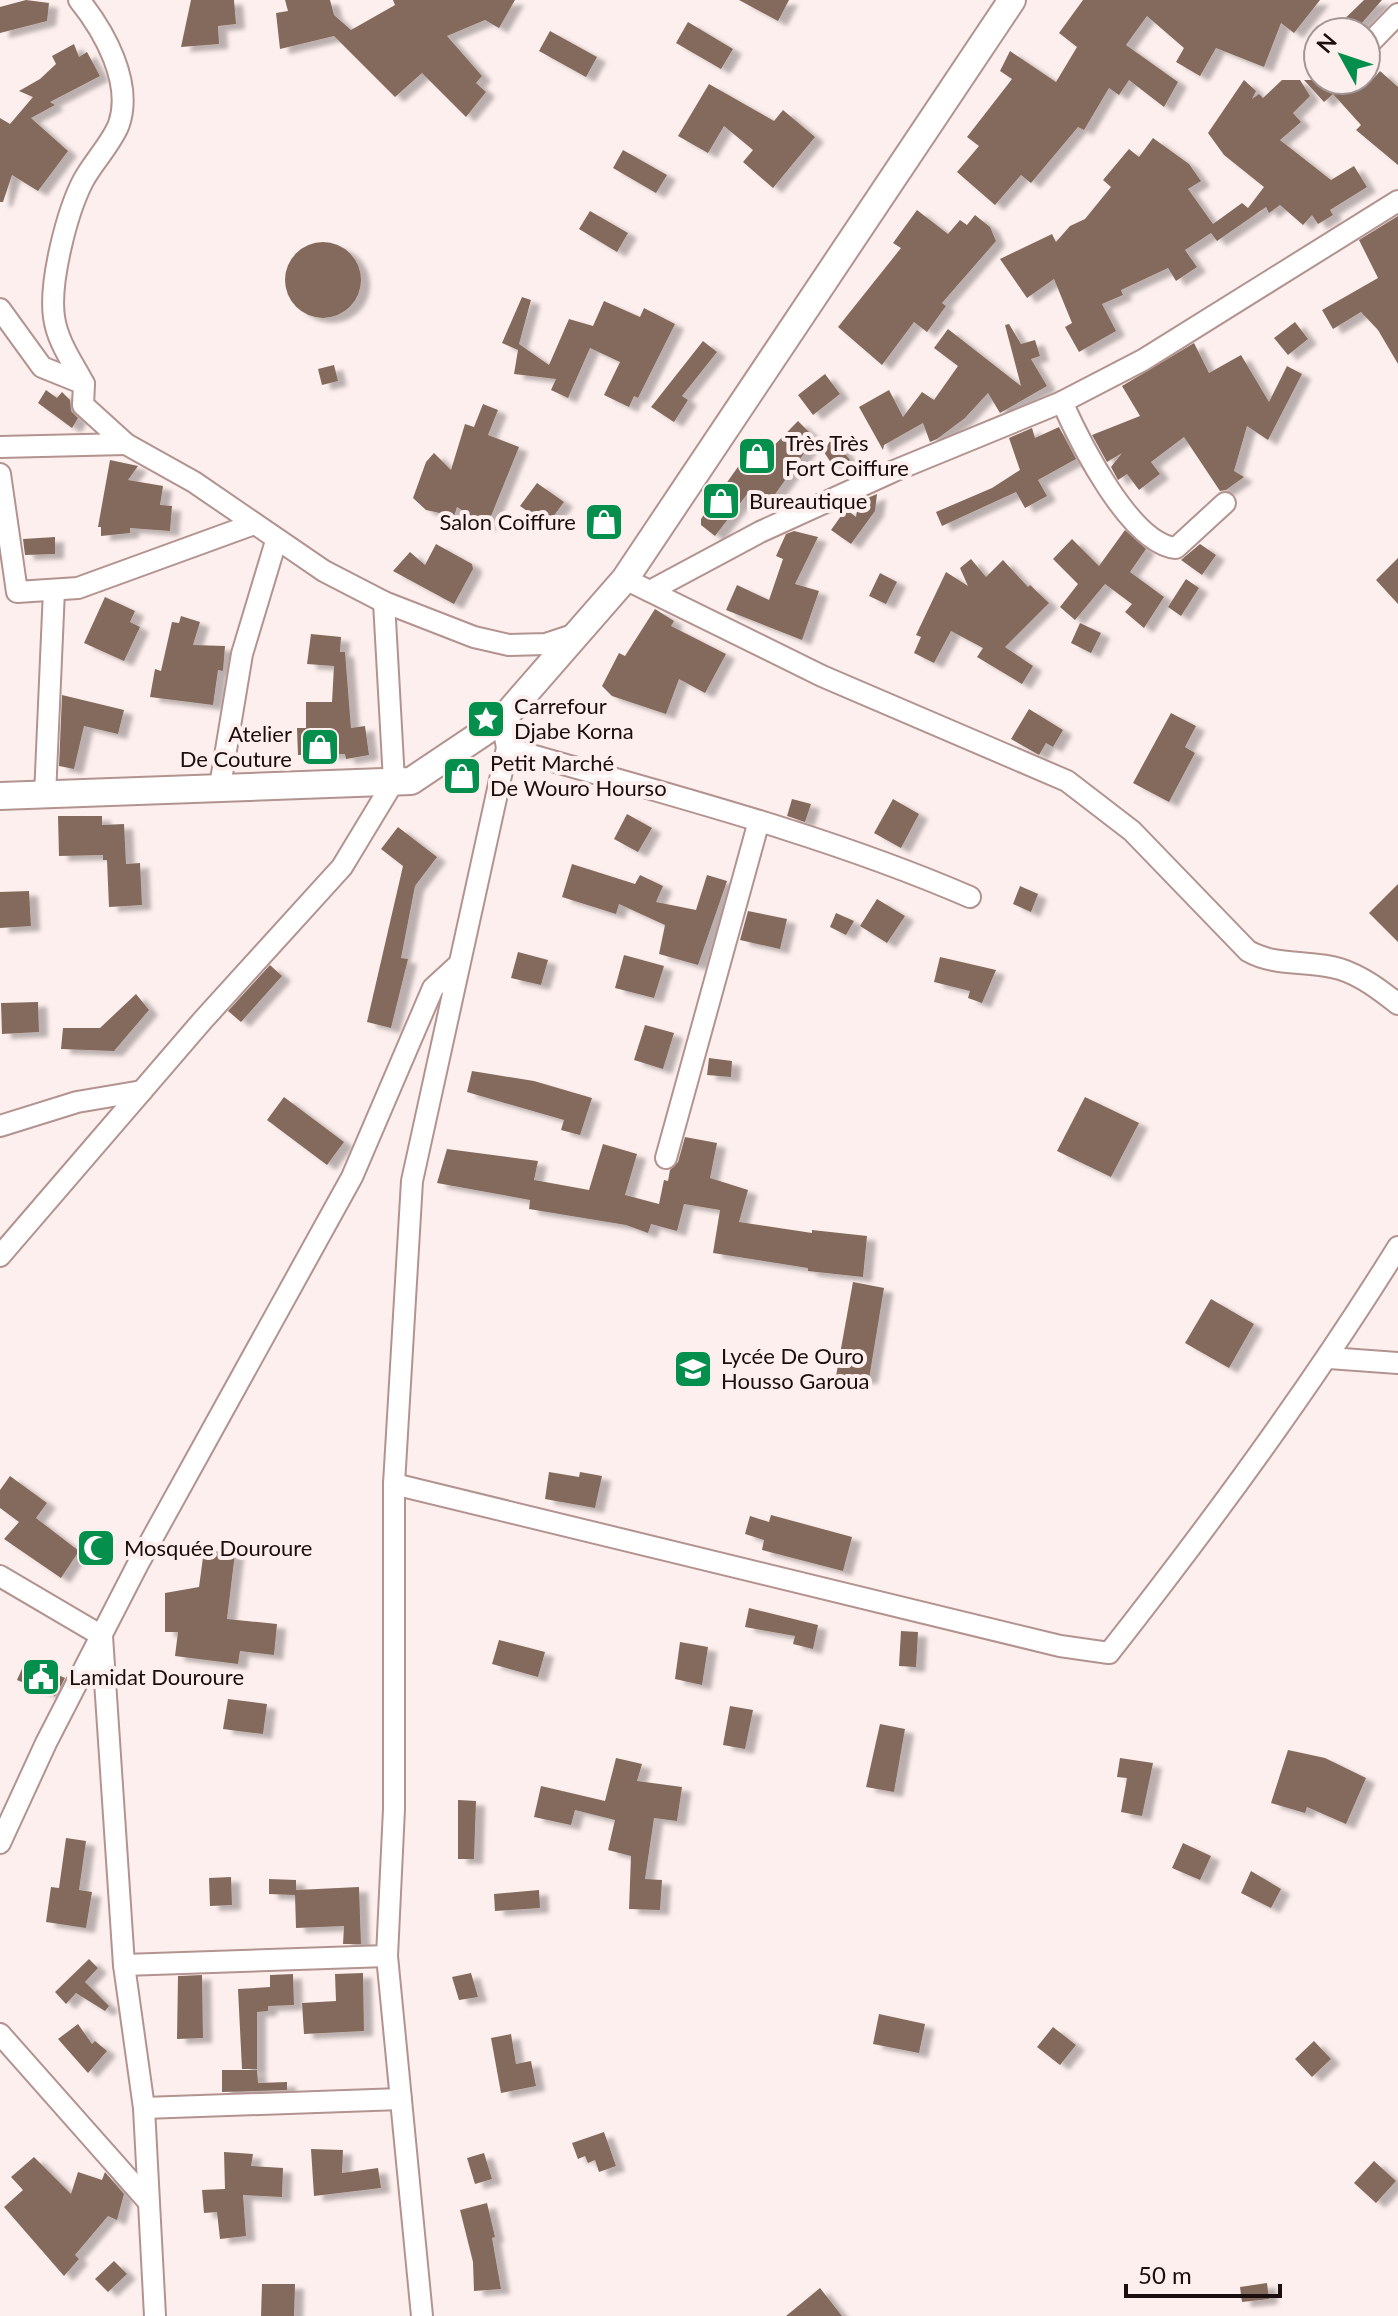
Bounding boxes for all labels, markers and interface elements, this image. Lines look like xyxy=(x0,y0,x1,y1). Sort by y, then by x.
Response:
north arrow xyxy=(1302,16,1382,96)
text: N xyxy=(1311,28,1342,58)
place label: Très Très Fort Coiffure xyxy=(785,429,909,481)
shop icon: Très Très Fort Coiffure xyxy=(736,435,778,477)
shop icon: Bureautique xyxy=(700,480,742,522)
place label: Bureautique xyxy=(749,487,867,514)
shop icon: Salon Coiffure xyxy=(583,501,625,543)
place label: Salon Coiffure xyxy=(439,508,576,535)
place label: Carrefour Djabe Korna xyxy=(514,692,634,744)
place icon: Carrefour Djabe Korna xyxy=(465,698,507,740)
place label: Atelier De Couture xyxy=(180,720,292,772)
shop icon: Atelier De Couture xyxy=(299,726,341,768)
place label: Petit Marché De Wouro Hourso xyxy=(490,749,667,801)
shop icon: Petit Marché De Wouro Hourso xyxy=(441,755,483,797)
place label: Lycée De Ouro Housso Garoua xyxy=(721,1342,870,1394)
school or university icon: Lycée De Ouro Housso Garoua xyxy=(672,1348,714,1390)
mosque icon: Mosquée Douroure xyxy=(75,1527,117,1569)
place label: Mosquée Douroure xyxy=(124,1534,312,1561)
public building icon: Lamidat Douroure xyxy=(20,1656,62,1698)
place label: Lamidat Douroure xyxy=(69,1663,244,1690)
scale bar xyxy=(1126,2248,1280,2298)
text: 50 m xyxy=(1138,2260,1192,2289)

